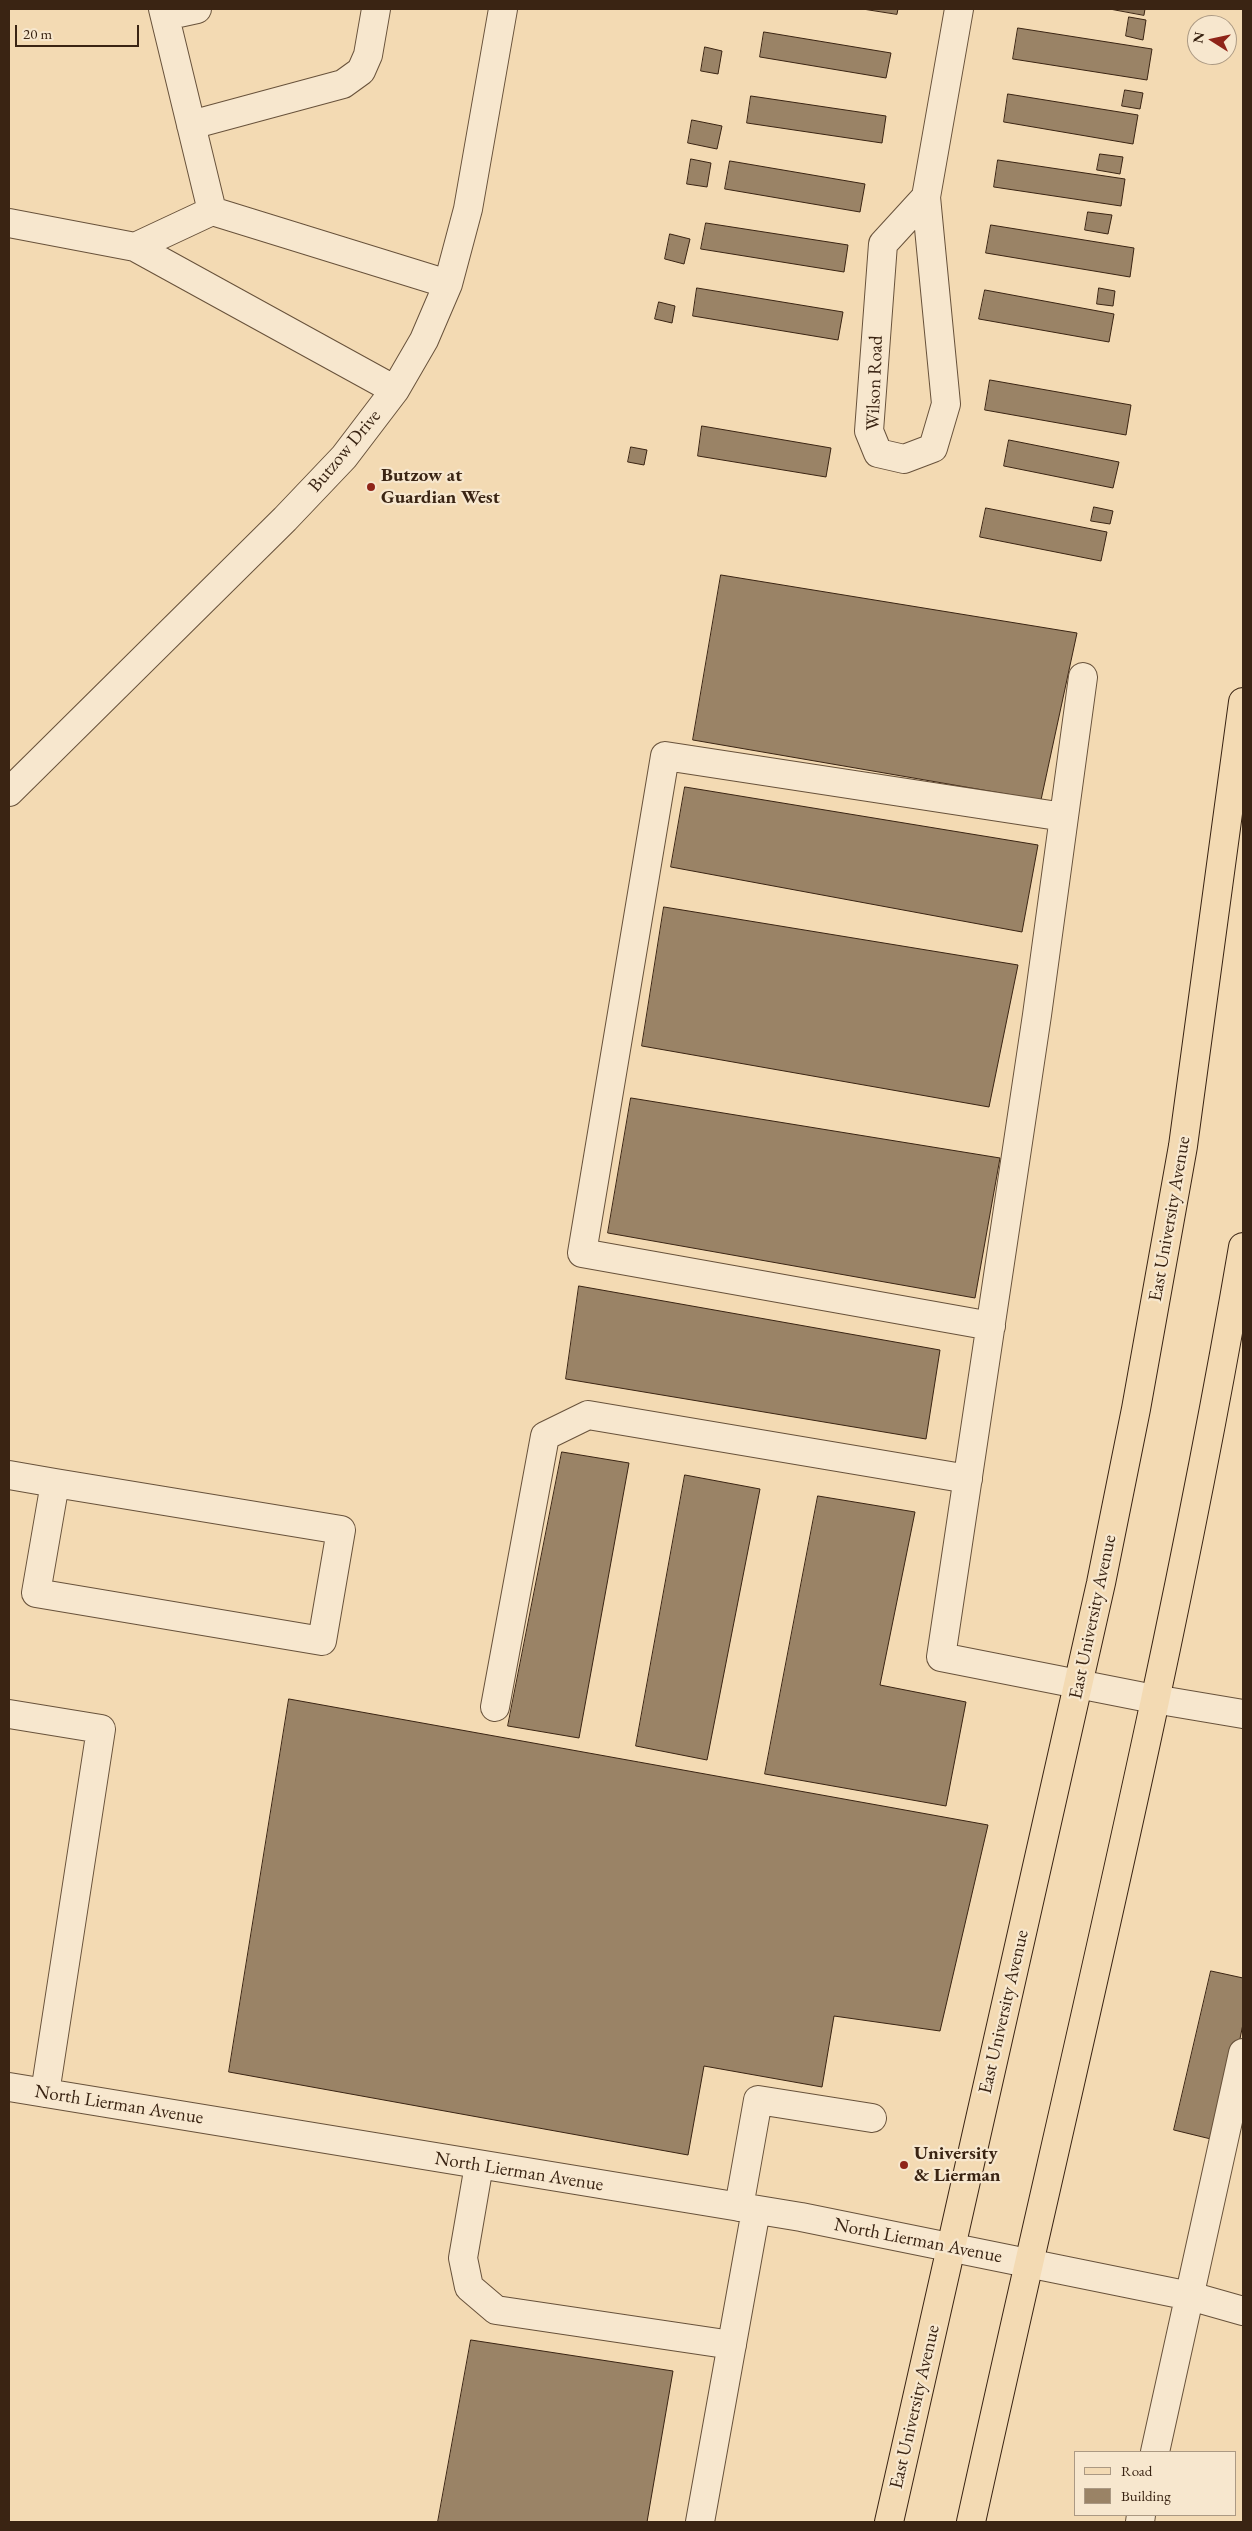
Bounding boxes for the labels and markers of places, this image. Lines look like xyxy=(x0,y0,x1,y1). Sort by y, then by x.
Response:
place label: Butzow at Guardian West xyxy=(381,465,500,509)
marker: Butzow at Guardian West xyxy=(365,481,377,493)
place label: University & Lierman xyxy=(914,2143,1001,2187)
marker: University & Lierman xyxy=(898,2159,910,2171)

